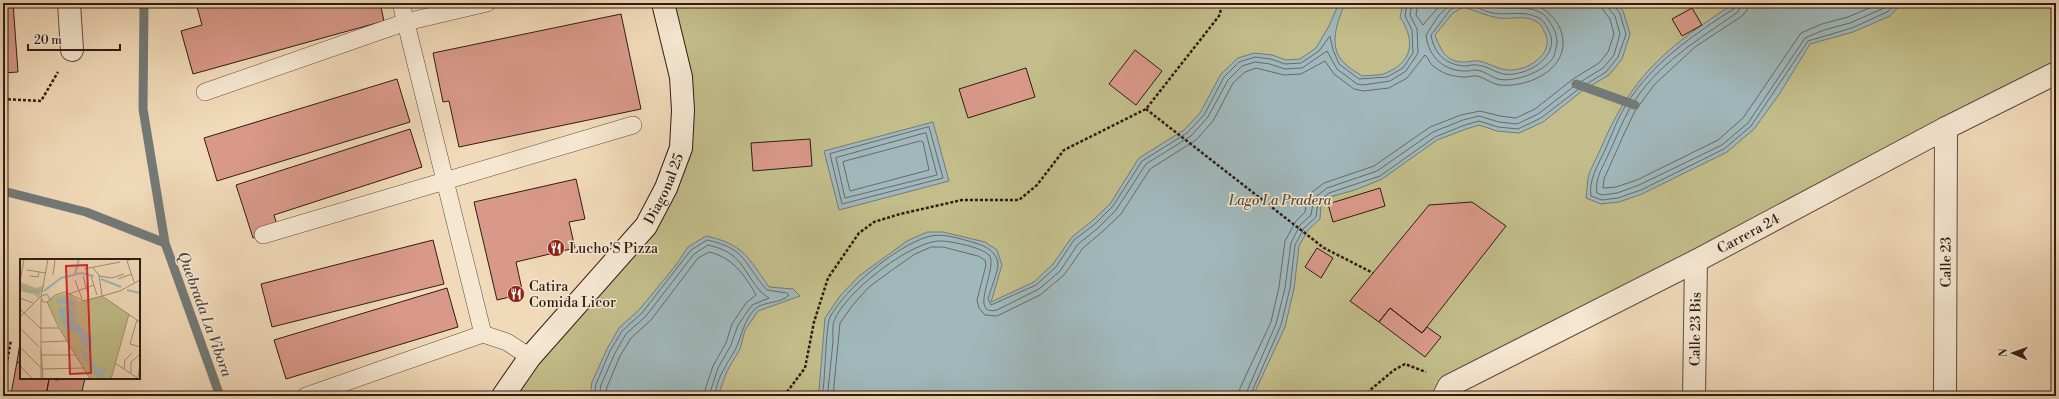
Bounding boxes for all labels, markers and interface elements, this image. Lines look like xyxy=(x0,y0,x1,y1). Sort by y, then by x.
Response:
scale bar xyxy=(28,26,120,52)
text: 20 m xyxy=(34,33,62,48)
street label: Diagonal 25 xyxy=(641,151,688,227)
park label: Lago La Pradera xyxy=(1228,192,1332,210)
street label: Carrera 24 xyxy=(1714,210,1783,258)
street label: Calle 23 xyxy=(1937,236,1956,287)
restaurant icon: Lucho'S Pizza xyxy=(546,238,566,258)
place label: Lucho'S Pizza xyxy=(569,240,659,258)
water label: Quebrada La Vibora xyxy=(173,249,236,380)
inset map xyxy=(20,259,140,379)
place label: Catira Comida Licor xyxy=(529,278,616,312)
restaurant icon: Catira Comida Licor xyxy=(506,284,526,304)
street label: Calle 23 Bis xyxy=(1686,292,1706,366)
north arrow xyxy=(1993,333,2033,373)
text: N xyxy=(1997,348,2011,357)

